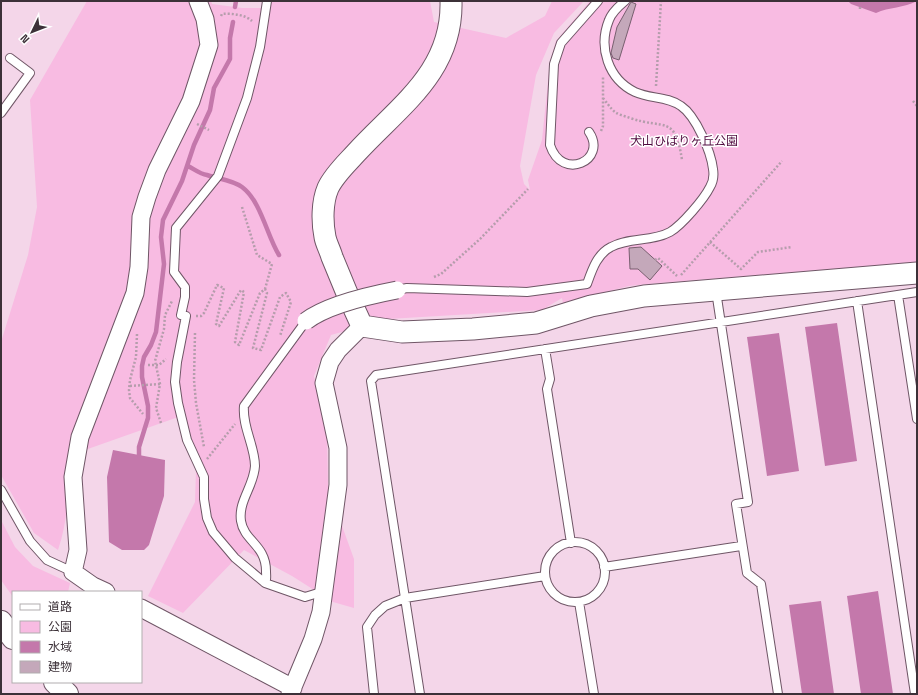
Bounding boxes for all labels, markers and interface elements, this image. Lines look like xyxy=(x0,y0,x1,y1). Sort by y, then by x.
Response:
north arrow xyxy=(12,12,52,52)
text: N xyxy=(17,31,32,46)
park label: 犬山ひばりヶ丘公園 xyxy=(630,133,738,149)
legend xyxy=(12,591,142,683)
text: 道路 xyxy=(48,599,72,615)
text: 公園 xyxy=(48,619,72,635)
text: 水域 xyxy=(48,639,72,655)
text: 建物 xyxy=(48,659,72,675)

